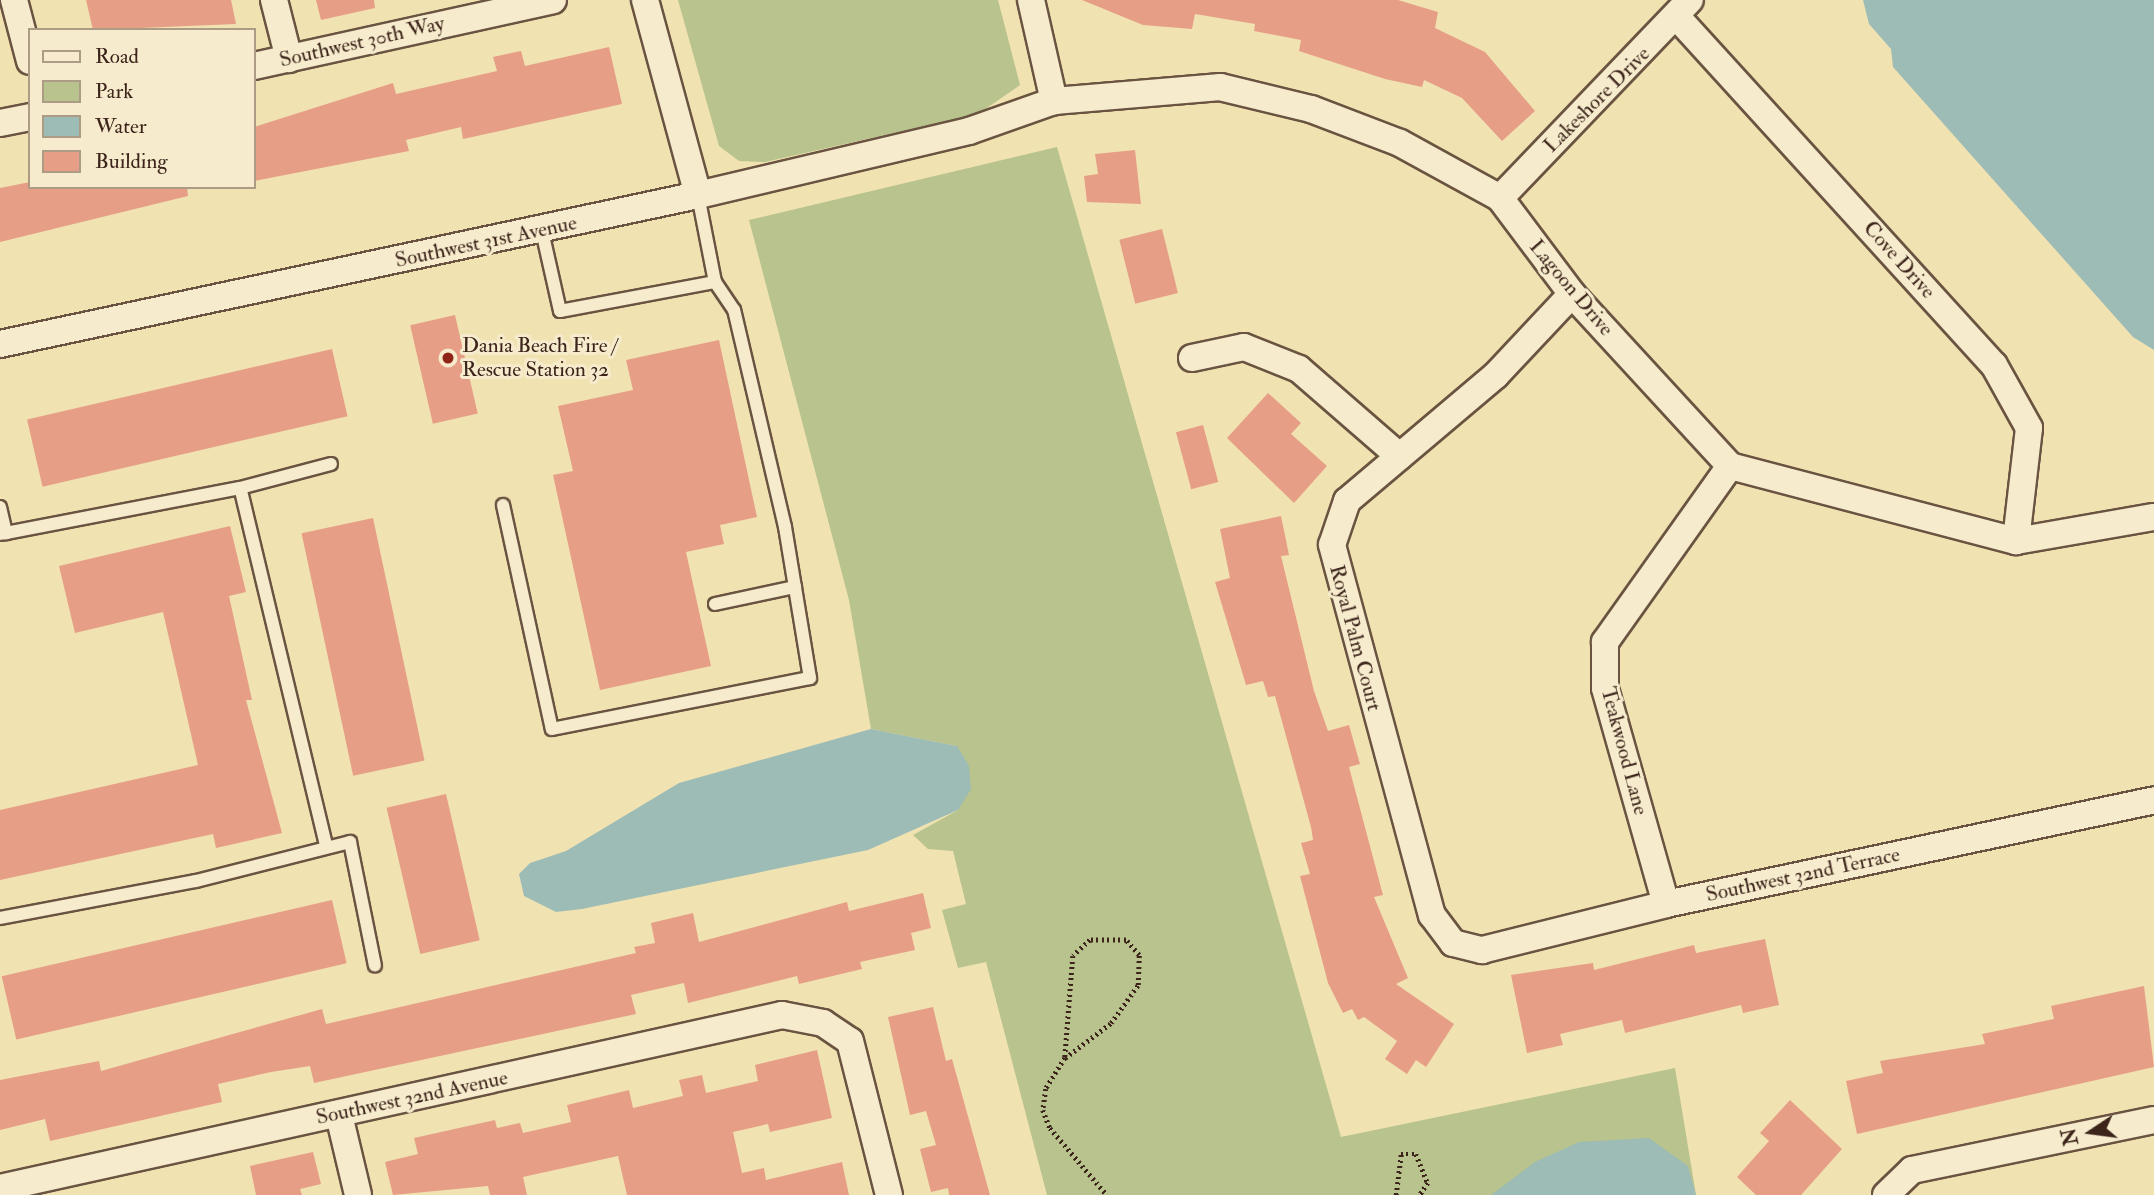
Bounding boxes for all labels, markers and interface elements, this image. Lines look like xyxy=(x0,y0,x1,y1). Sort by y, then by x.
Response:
street label: Southwest 30th Way xyxy=(277,11,447,73)
legend xyxy=(28,28,256,189)
street label: Lakeshore Drive xyxy=(1539,42,1655,158)
text: Road xyxy=(95,43,139,70)
text: Park xyxy=(95,78,133,105)
text: Water xyxy=(95,113,147,140)
text: Building xyxy=(95,148,168,175)
street label: Southwest 31st Avenue xyxy=(393,210,579,274)
street label: Cove Drive xyxy=(1858,216,1940,304)
street label: Lagoon Drive xyxy=(1524,235,1618,341)
place label: Dania Beach Fire / Rescue Station 32 xyxy=(462,333,617,383)
marker: Dania Beach Fire / Rescue Station 32 xyxy=(440,350,456,366)
street label: Royal Palm Court xyxy=(1323,562,1387,714)
street label: Teakwood Lane xyxy=(1595,684,1653,818)
street label: Southwest 32nd Terrace xyxy=(1704,842,1902,908)
street label: Southwest 32nd Avenue xyxy=(314,1065,510,1131)
north arrow xyxy=(2056,1097,2126,1167)
text: N xyxy=(2057,1126,2084,1148)

